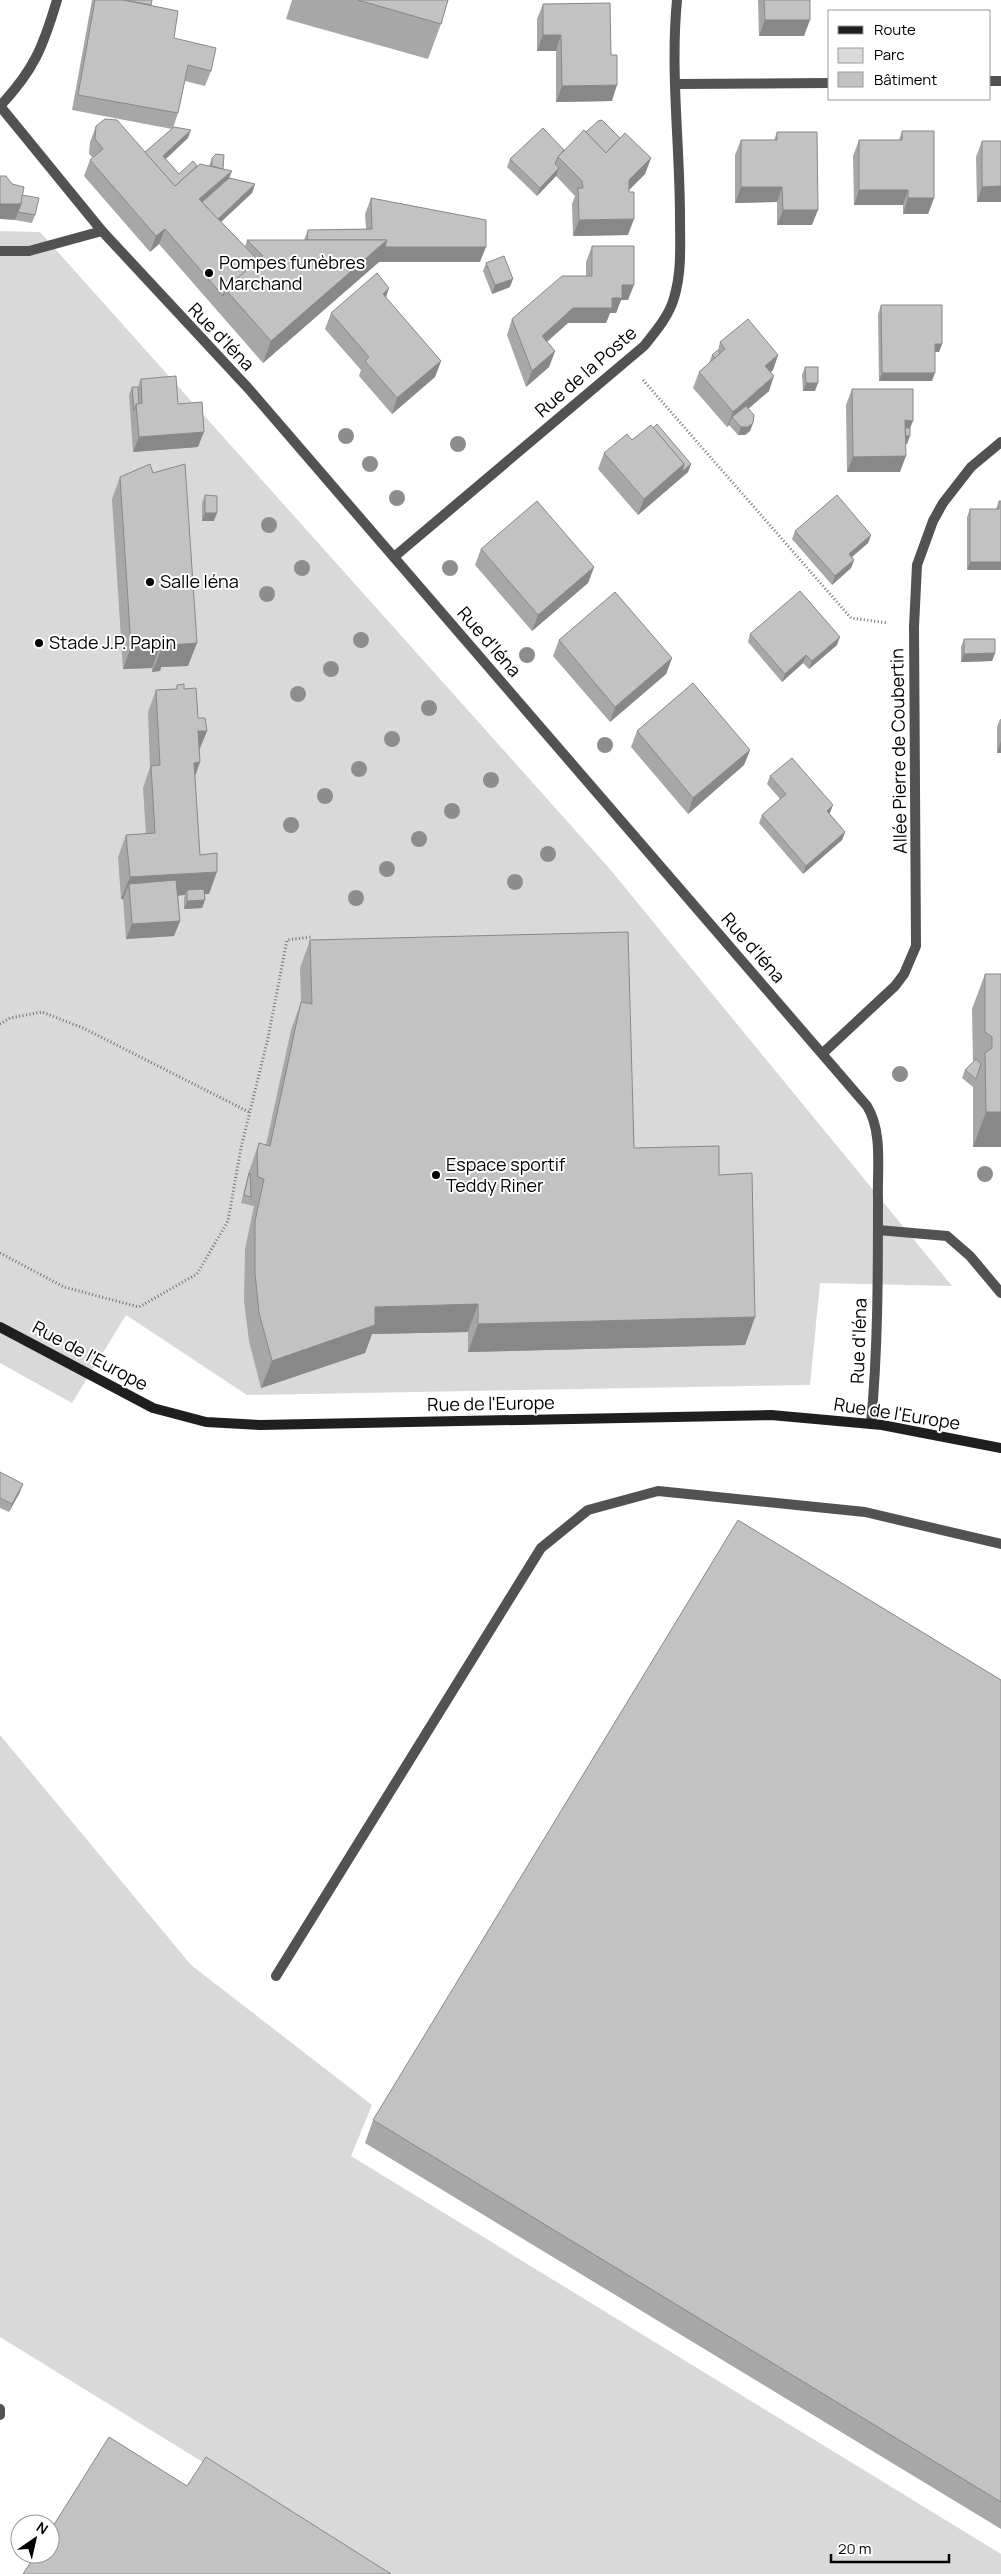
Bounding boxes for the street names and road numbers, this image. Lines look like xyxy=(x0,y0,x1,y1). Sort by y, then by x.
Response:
street label: Rue d'Iéna xyxy=(183,297,260,376)
street label: Rue de la Poste xyxy=(530,321,641,422)
street label: Rue d'Iéna xyxy=(453,601,527,682)
street label: Allée Pierre de Coubertin xyxy=(884,648,912,854)
street label: Rue d'Iéna xyxy=(717,907,791,988)
street label: Rue d'Iéna xyxy=(845,1298,871,1384)
street label: Rue de l'Europe xyxy=(29,1315,152,1396)
street label: Rue de l'Europe xyxy=(427,1390,555,1416)
street label: Rue de l'Europe xyxy=(832,1391,962,1435)

